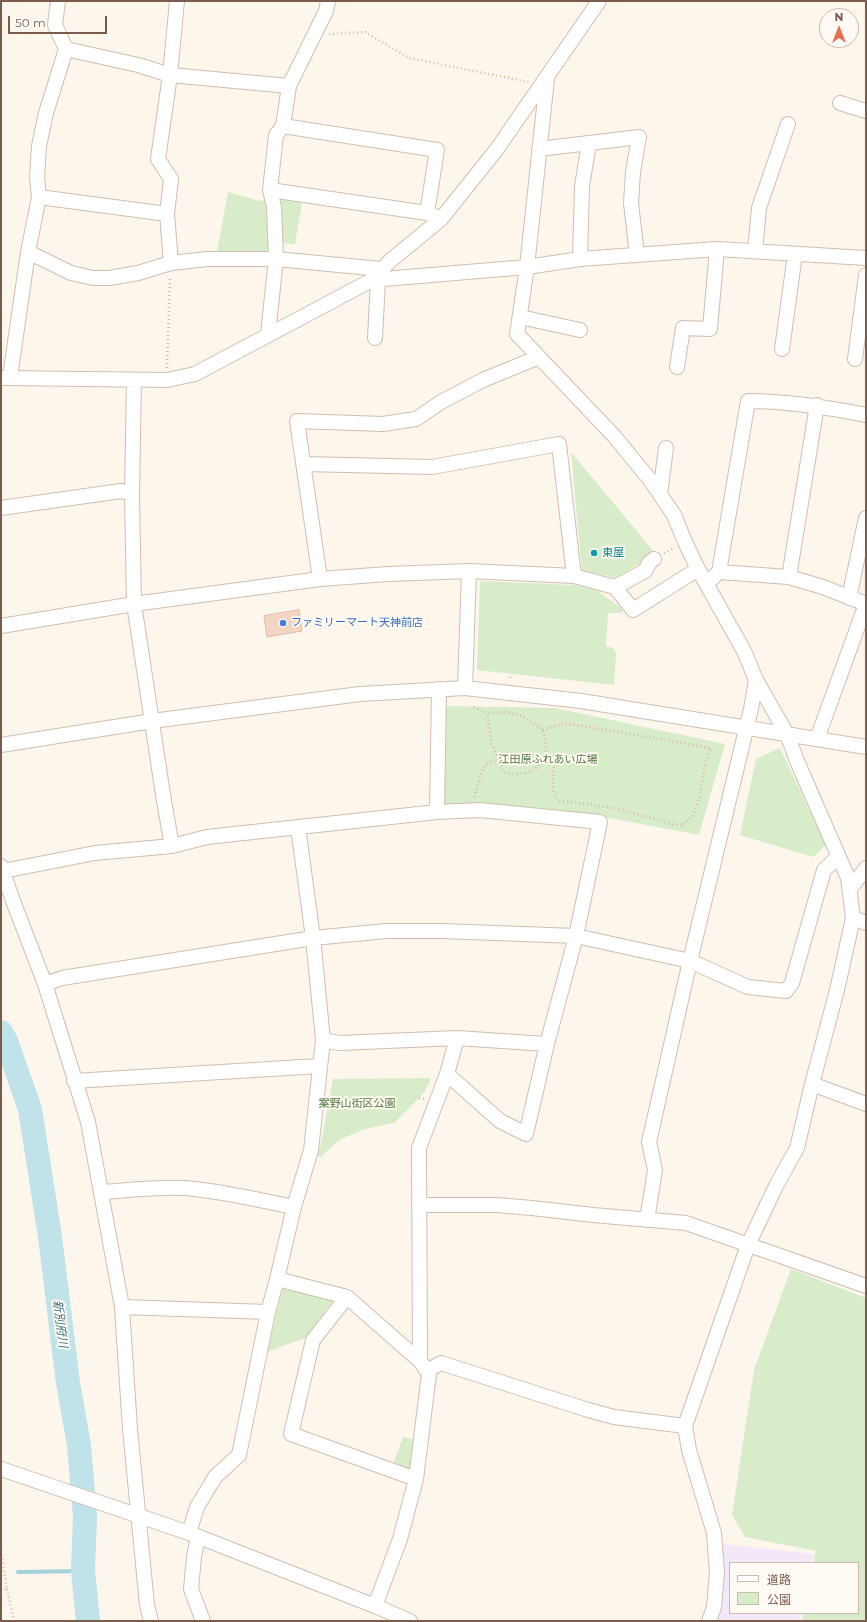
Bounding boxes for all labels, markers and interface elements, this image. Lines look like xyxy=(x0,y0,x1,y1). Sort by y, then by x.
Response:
scale bar xyxy=(10,8,109,34)
north arrow xyxy=(819,8,859,48)
text: N xyxy=(835,10,843,24)
text: 50 m xyxy=(15,15,46,30)
place label: 東屋 xyxy=(602,546,624,560)
marker: 東屋 xyxy=(589,548,599,558)
place label: ファミリーマート天神前店 xyxy=(291,616,423,630)
marker: ファミリーマート天神前店 xyxy=(278,618,288,628)
park label: 江田原ふれあい広場 xyxy=(499,753,597,767)
park label: 案野山街区公園 xyxy=(319,1097,395,1111)
water label: 新別府川 xyxy=(50,1299,70,1349)
legend xyxy=(729,1562,859,1614)
text: 道路 xyxy=(767,1572,791,1587)
text: 公園 xyxy=(767,1592,791,1607)

